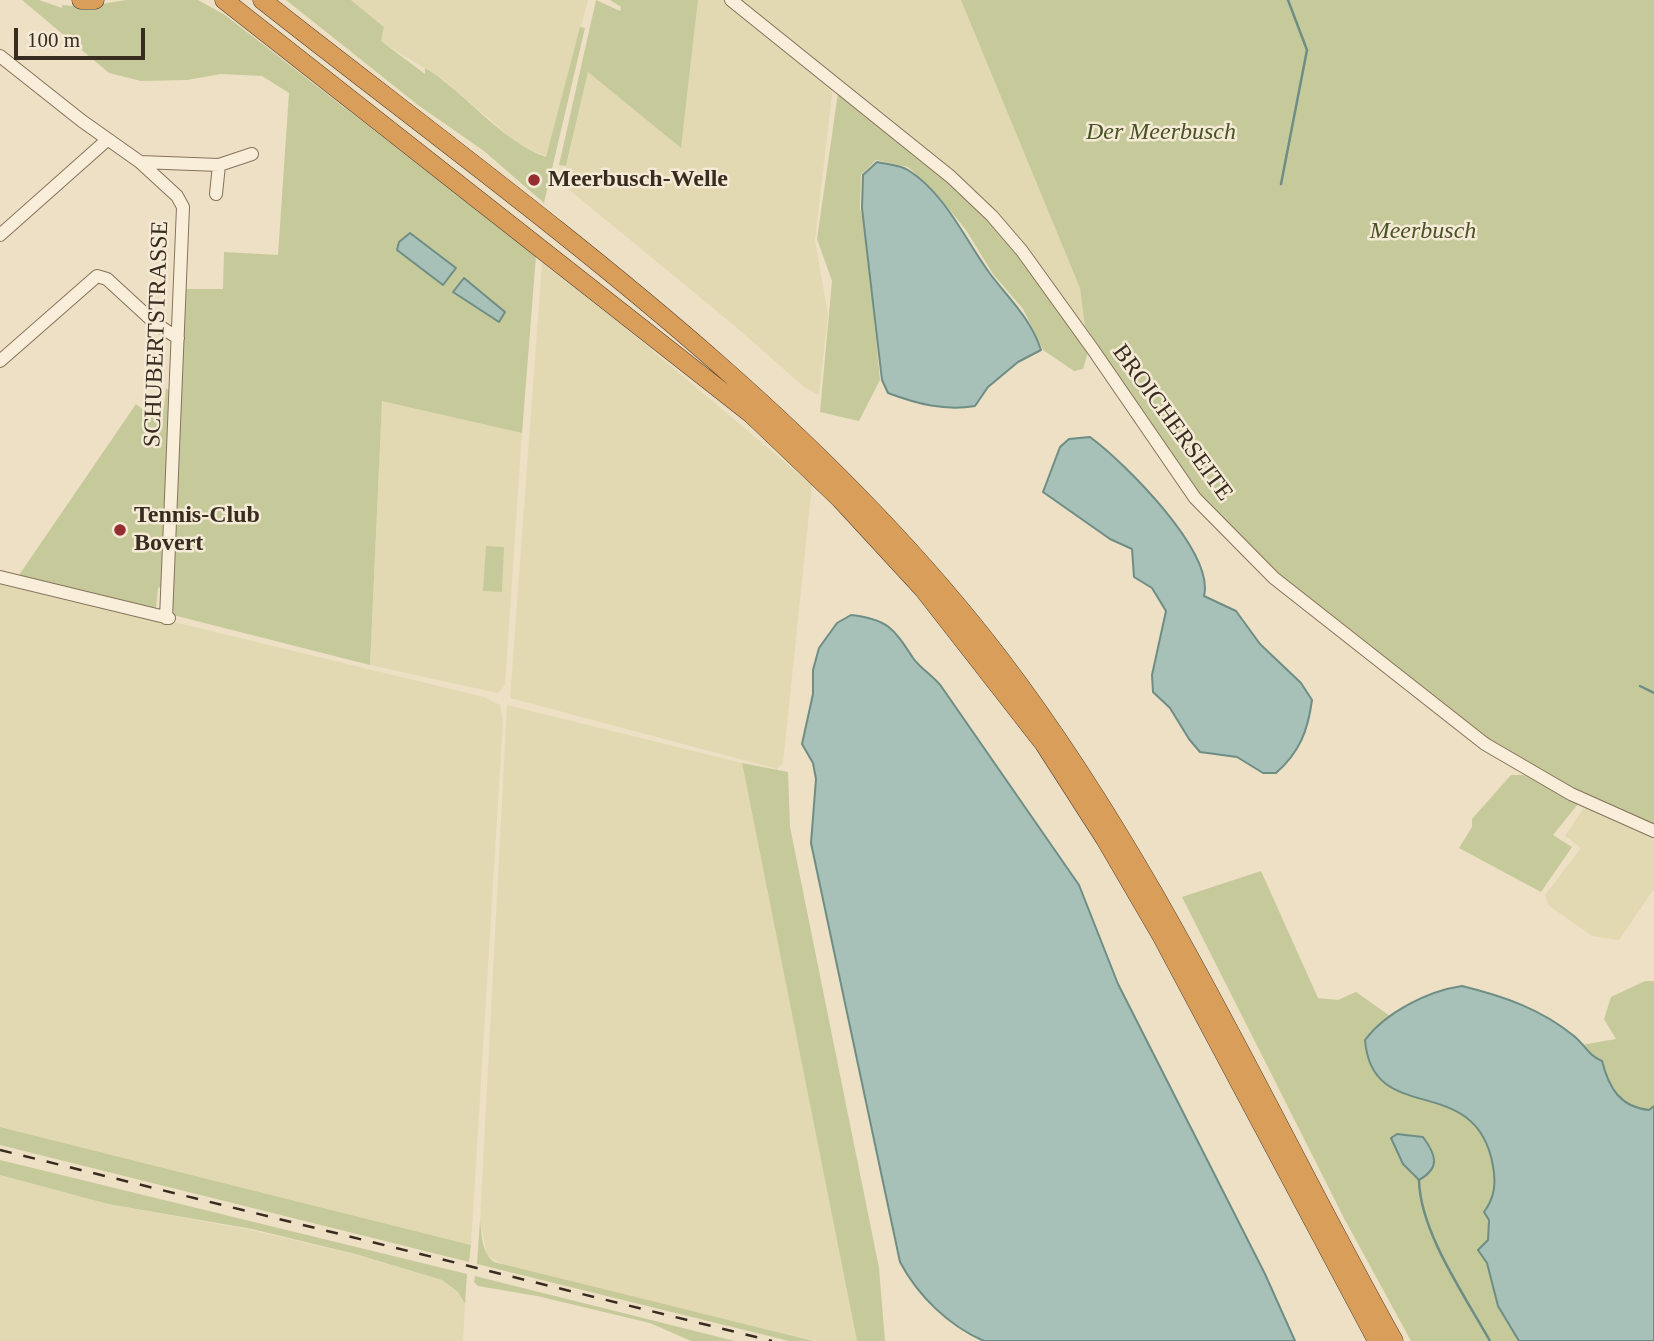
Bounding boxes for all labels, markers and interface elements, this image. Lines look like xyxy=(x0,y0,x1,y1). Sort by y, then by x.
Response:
scale bar xyxy=(18,14,149,58)
text: 100 m xyxy=(27,28,80,52)
park label: Der Meerbusch xyxy=(1086,119,1236,147)
place label: Meerbusch-Welle xyxy=(548,166,728,194)
marker: Meerbusch-Welle xyxy=(526,172,542,188)
park label: Meerbusch xyxy=(1370,218,1476,246)
street label: SCHUBERTSTRASSE xyxy=(139,220,175,448)
street label: BROICHERSEITE xyxy=(1105,339,1239,507)
place label: Tennis-Club Bovert xyxy=(134,502,260,558)
marker: Tennis-Club Bovert xyxy=(112,522,128,538)

